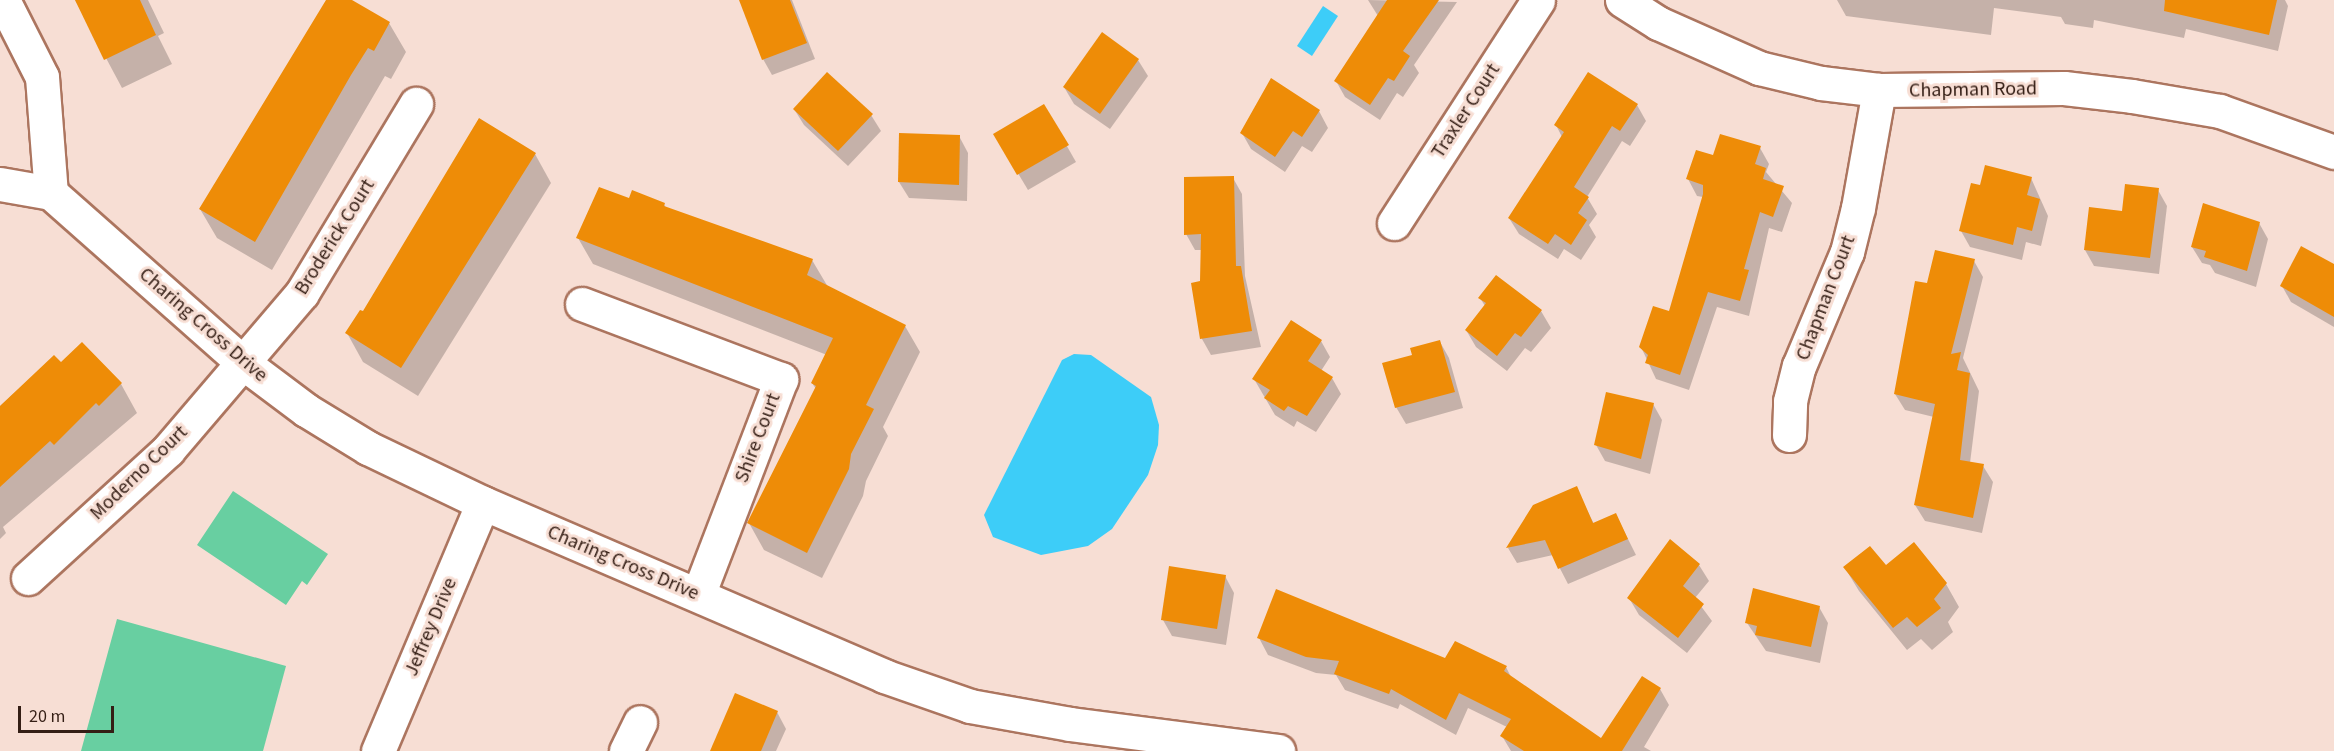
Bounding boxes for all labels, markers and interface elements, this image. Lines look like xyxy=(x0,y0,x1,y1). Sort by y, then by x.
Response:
street label: Traxler Court xyxy=(1427,59,1505,163)
street label: Chapman Road xyxy=(1909,77,2037,103)
street label: Broderick Court xyxy=(290,175,380,299)
street label: Chapman Court xyxy=(1791,232,1861,364)
street label: Charing Cross Drive xyxy=(134,263,272,387)
street label: Shire Court xyxy=(730,390,786,486)
street label: Moderno Court xyxy=(85,421,193,525)
street label: Charing Cross Drive xyxy=(544,520,702,606)
street label: Jeffrey Drive xyxy=(400,574,462,680)
scale bar xyxy=(21,694,117,732)
text: 20 m xyxy=(29,704,65,729)

